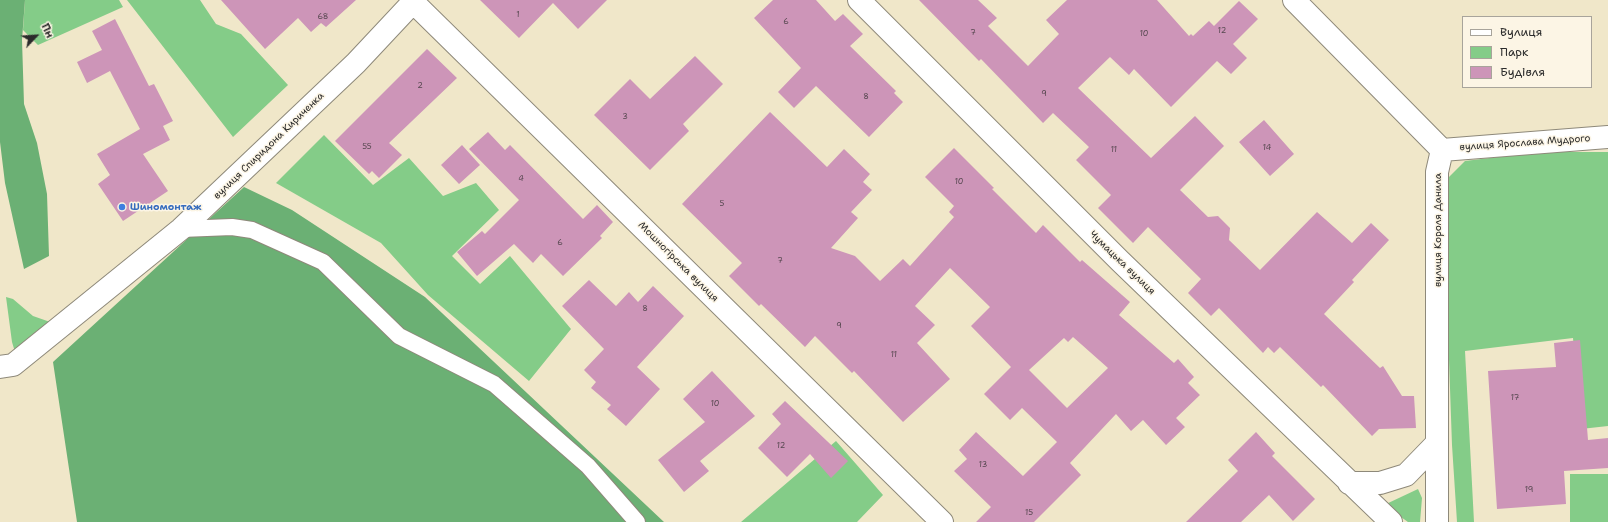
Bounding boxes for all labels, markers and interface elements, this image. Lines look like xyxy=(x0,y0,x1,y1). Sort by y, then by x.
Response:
house number: 1 xyxy=(516,10,520,20)
house number: 68 xyxy=(318,12,328,22)
north arrow xyxy=(16,16,56,56)
legend xyxy=(1462,16,1592,88)
house number: 6 xyxy=(783,17,789,27)
text: Пн xyxy=(37,21,57,40)
text: Вулиця xyxy=(1500,24,1542,40)
house number: 12 xyxy=(1218,26,1226,36)
house number: 7 xyxy=(970,28,976,38)
house number: 10 xyxy=(1140,29,1148,39)
text: Парк xyxy=(1500,44,1528,60)
text: Будівля xyxy=(1500,64,1545,80)
house number: 2 xyxy=(417,81,423,91)
house number: 9 xyxy=(1041,89,1047,99)
street label: вулиця Спиридона Кириченка xyxy=(211,90,327,202)
house number: 8 xyxy=(863,92,869,102)
house number: 3 xyxy=(622,112,628,122)
street label: вулиця Ярослава Мудрого xyxy=(1459,132,1591,154)
house number: 55 xyxy=(362,142,372,152)
house number: 14 xyxy=(1263,143,1271,153)
house number: 11 xyxy=(1111,145,1117,155)
street label: вулиця Короля Данила xyxy=(1432,173,1444,287)
house number: 4 xyxy=(518,174,524,184)
house number: 10 xyxy=(955,177,963,187)
house number: 5 xyxy=(720,199,724,209)
place label: Шиномонтаж xyxy=(130,201,201,213)
marker: Шиномонтаж xyxy=(117,202,127,212)
street label: Мошногірська вулиця xyxy=(635,219,721,305)
street label: Чумацька вулиця xyxy=(1087,229,1157,297)
house number: 6 xyxy=(557,238,563,248)
house number: 7 xyxy=(777,256,783,266)
house number: 8 xyxy=(642,304,648,314)
house number: 9 xyxy=(836,321,842,331)
house number: 11 xyxy=(891,350,897,360)
house number: 17 xyxy=(1511,393,1519,403)
house number: 10 xyxy=(711,399,719,409)
house number: 12 xyxy=(777,441,785,451)
house number: 13 xyxy=(979,460,987,470)
house number: 19 xyxy=(1525,485,1533,495)
house number: 15 xyxy=(1025,508,1033,518)

